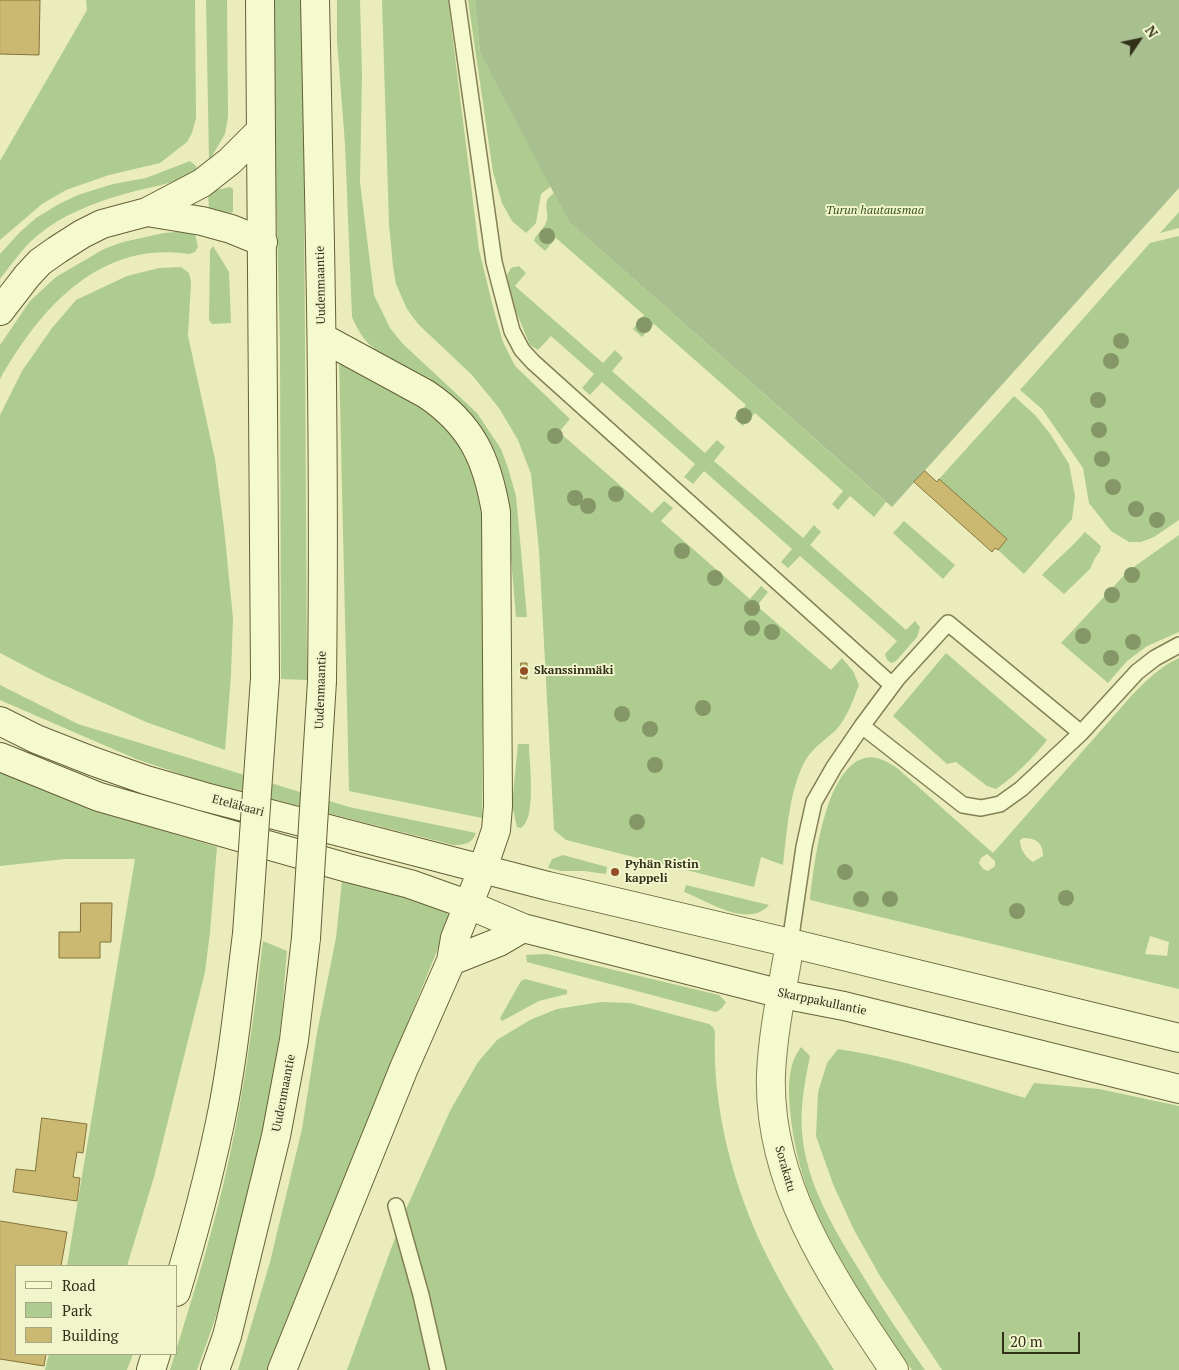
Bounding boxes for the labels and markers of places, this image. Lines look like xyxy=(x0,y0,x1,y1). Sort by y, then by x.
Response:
place label: Skanssinmäki xyxy=(534,664,613,678)
marker: Skanssinmäki xyxy=(518,665,530,677)
place label: Pyhän Ristin kappeli xyxy=(625,858,699,886)
marker: Pyhän Ristin kappeli xyxy=(609,866,621,878)

